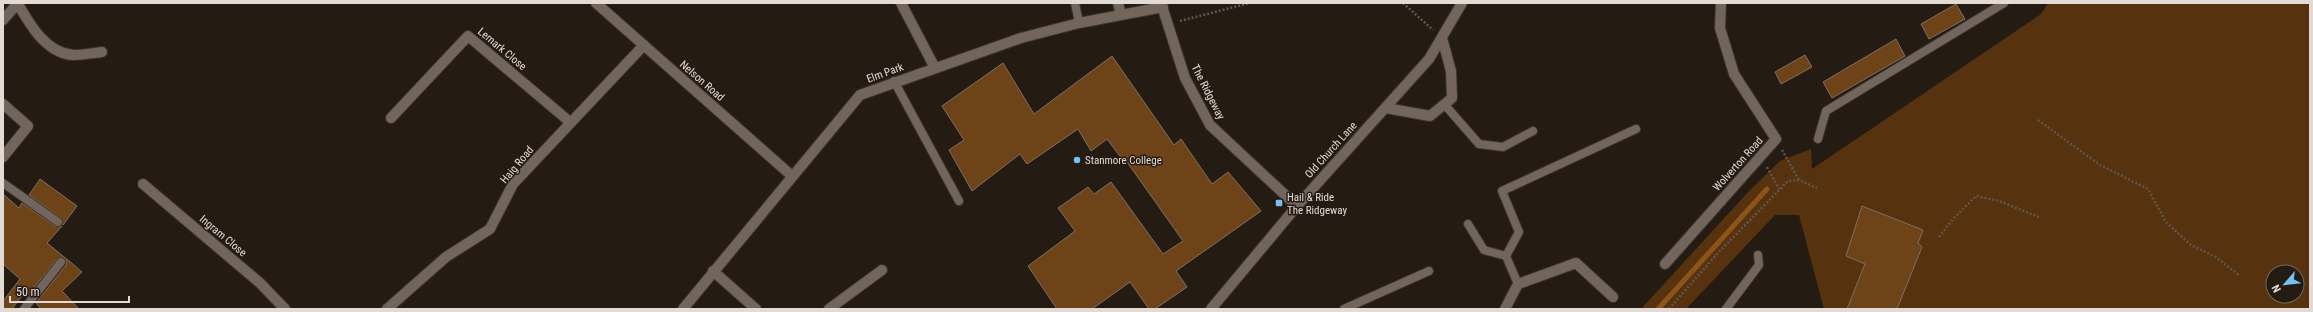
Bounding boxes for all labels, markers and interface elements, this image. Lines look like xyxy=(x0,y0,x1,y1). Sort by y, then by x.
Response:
street label: Lemark Close xyxy=(475,25,529,73)
street label: Nelson Road xyxy=(677,58,727,104)
street label: Elm Park xyxy=(865,60,905,86)
street label: The Ridgeway xyxy=(1189,62,1228,122)
street label: Old Church Lane xyxy=(1302,119,1360,181)
street label: Wolverton Road xyxy=(1710,134,1766,194)
street label: Haig Road xyxy=(498,144,536,186)
place label: Stanmore College xyxy=(1085,154,1162,167)
marker: Stanmore College xyxy=(1072,155,1082,165)
place label: Hail & Ride The Ridgeway xyxy=(1287,191,1347,217)
marker: Hail & Ride The Ridgeway xyxy=(1274,198,1284,208)
street label: Ingram Close xyxy=(197,213,249,259)
north arrow xyxy=(2265,264,2305,304)
scale bar xyxy=(10,278,129,304)
text: N xyxy=(2269,282,2284,294)
text: 50 m xyxy=(16,285,40,299)

